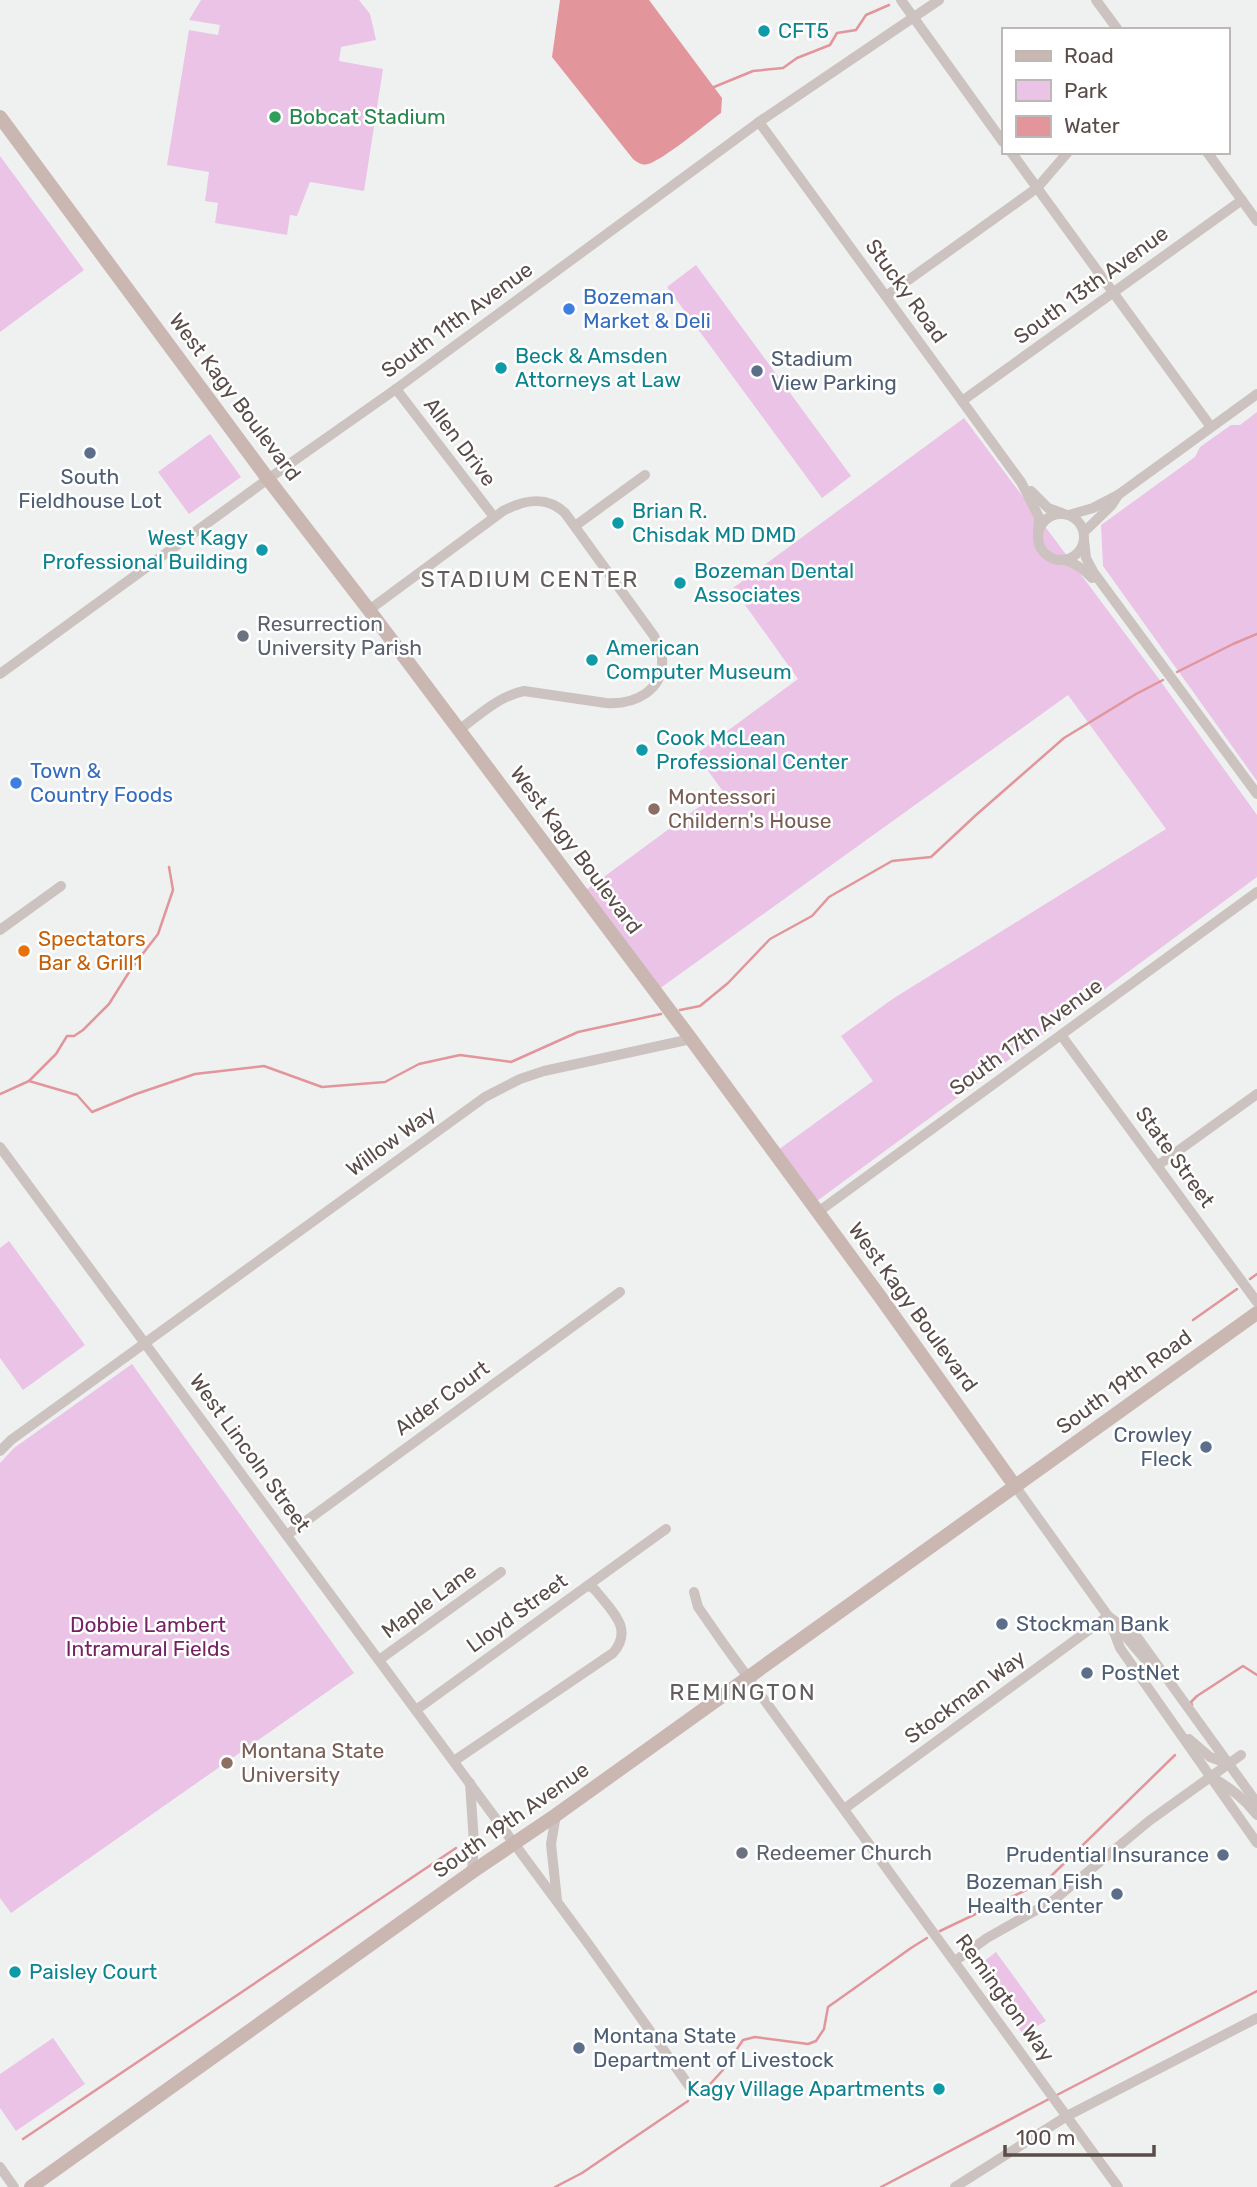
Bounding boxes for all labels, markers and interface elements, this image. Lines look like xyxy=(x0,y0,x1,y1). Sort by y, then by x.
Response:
place label: CFT5 xyxy=(778,18,829,43)
marker: CFT5 xyxy=(756,23,772,39)
legend xyxy=(1002,28,1229,154)
text: Road xyxy=(1064,43,1114,68)
text: Park xyxy=(1064,78,1108,103)
place label: Bobcat Stadium xyxy=(289,104,446,129)
marker: Bobcat Stadium xyxy=(267,109,283,125)
text: Water xyxy=(1064,113,1120,138)
street label: South 13th Avenue xyxy=(1009,220,1173,349)
street label: Stucky Road xyxy=(860,234,952,348)
street label: South 11th Avenue xyxy=(376,256,537,383)
place label: Bozeman Market & Deli xyxy=(583,284,711,333)
marker: Bozeman Market & Deli xyxy=(561,301,577,317)
street label: West Kagy Boulevard xyxy=(164,308,307,485)
place label: Beck & Amsden Attorneys at Law xyxy=(515,343,681,392)
place label: Stadium View Parking xyxy=(771,346,897,395)
marker: Beck & Amsden Attorneys at Law xyxy=(493,360,509,376)
marker: Stadium View Parking xyxy=(749,363,765,379)
street label: Allen Drive xyxy=(419,392,502,491)
marker: South Fieldhouse Lot xyxy=(82,445,98,461)
place label: South Fieldhouse Lot xyxy=(18,464,162,513)
place label: Brian R. Chisdak MD DMD xyxy=(632,498,796,547)
marker: Brian R. Chisdak MD DMD xyxy=(610,515,626,531)
place label: West Kagy Professional Building xyxy=(42,525,248,574)
marker: West Kagy Professional Building xyxy=(254,542,270,558)
place label: Bozeman Dental Associates xyxy=(694,558,854,607)
district label: STADIUM CENTER xyxy=(421,565,639,593)
marker: Bozeman Dental Associates xyxy=(672,575,688,591)
place label: Resurrection University Parish xyxy=(257,611,422,660)
marker: Resurrection University Parish xyxy=(235,628,251,644)
place label: American Computer Museum xyxy=(606,635,792,684)
marker: American Computer Museum xyxy=(584,652,600,668)
place label: Cook McLean Professional Center xyxy=(656,725,848,774)
marker: Cook McLean Professional Center xyxy=(634,742,650,758)
place label: Town & Country Foods xyxy=(30,758,173,807)
street label: West Kagy Boulevard xyxy=(505,761,648,938)
marker: Town & Country Foods xyxy=(8,775,24,791)
place label: Montessori Childern's House xyxy=(668,784,831,833)
marker: Montessori Childern's House xyxy=(646,801,662,817)
place label: Spectators Bar & Grill1 xyxy=(38,926,146,975)
marker: Spectators Bar & Grill1 xyxy=(16,943,32,959)
street label: South 17th Avenue xyxy=(944,973,1107,1100)
street label: Willow Way xyxy=(341,1100,441,1181)
street label: State Street xyxy=(1130,1101,1220,1212)
street label: West Kagy Boulevard xyxy=(844,1217,983,1396)
street label: South 19th Road xyxy=(1051,1324,1196,1439)
street label: Alder Court xyxy=(389,1355,494,1440)
street label: West Lincoln Street xyxy=(185,1369,316,1537)
place label: Crowley Fleck xyxy=(1114,1422,1192,1471)
marker: Crowley Fleck xyxy=(1198,1439,1214,1455)
street label: Maple Lane xyxy=(377,1558,481,1643)
street label: Lloyd Street xyxy=(462,1568,572,1657)
place label: Stockman Bank xyxy=(1016,1611,1169,1636)
park label: Dobbie Lambert Intramural Fields xyxy=(66,1612,230,1661)
marker: Stockman Bank xyxy=(994,1616,1010,1632)
street label: Stockman Way xyxy=(900,1644,1030,1749)
place label: PostNet xyxy=(1101,1660,1180,1685)
marker: PostNet xyxy=(1079,1665,1095,1681)
district label: REMINGTON xyxy=(669,1678,817,1706)
place label: Montana State University xyxy=(241,1738,384,1787)
marker: Montana State University xyxy=(219,1755,235,1771)
street label: South 19th Avenue xyxy=(428,1756,593,1883)
place label: Redeemer Church xyxy=(756,1840,932,1865)
place label: Prudential Insurance xyxy=(1006,1842,1209,1867)
marker: Redeemer Church xyxy=(734,1845,750,1861)
marker: Prudential Insurance xyxy=(1215,1847,1231,1863)
place label: Bozeman Fish Health Center xyxy=(966,1869,1103,1918)
marker: Bozeman Fish Health Center xyxy=(1109,1886,1125,1902)
street label: Remington Way xyxy=(951,1929,1060,2067)
place label: Paisley Court xyxy=(29,1959,157,1984)
marker: Paisley Court xyxy=(7,1964,23,1980)
place label: Montana State Department of Livestock xyxy=(593,2023,834,2072)
marker: Montana State Department of Livestock xyxy=(571,2040,587,2056)
place label: Kagy Village Apartments xyxy=(687,2076,925,2101)
marker: Kagy Village Apartments xyxy=(931,2081,947,2097)
scale bar xyxy=(1005,2114,1154,2158)
text: 100 m xyxy=(1016,2125,1075,2150)

